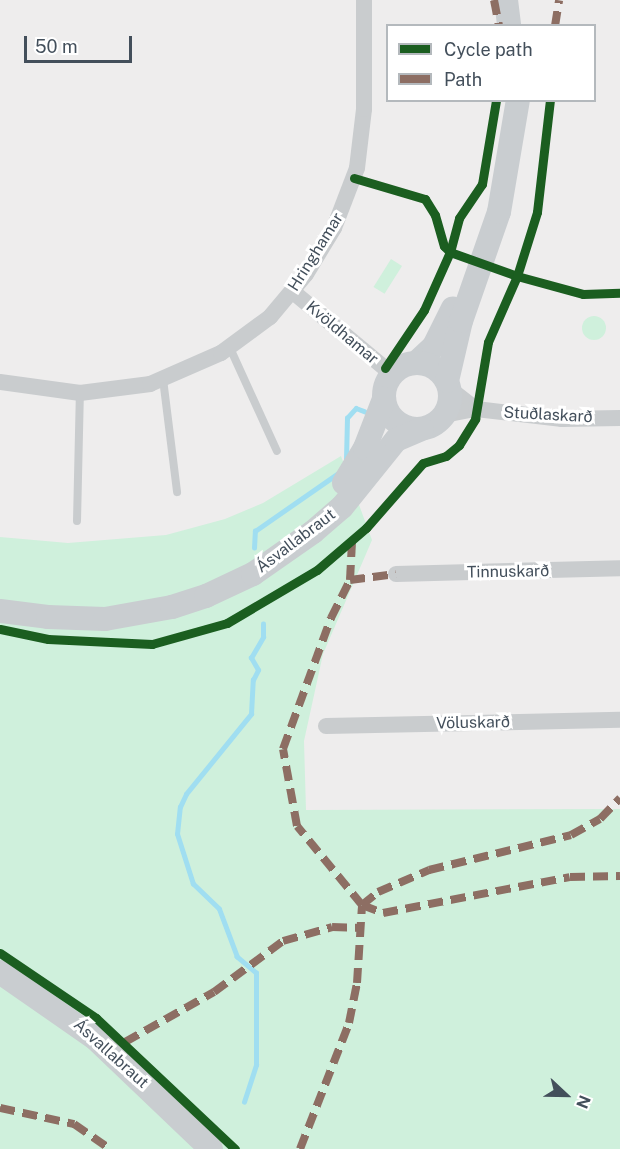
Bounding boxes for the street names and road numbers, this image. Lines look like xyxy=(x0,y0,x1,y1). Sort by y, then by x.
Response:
street label: Hringhamar xyxy=(284,209,348,295)
street label: Kvöldhamar xyxy=(302,297,382,369)
street label: Stuðlaskarð xyxy=(503,403,593,427)
street label: Ásvallabraut xyxy=(253,505,339,577)
street label: Tinnuskarð xyxy=(467,562,549,582)
street label: Völuskarð xyxy=(436,713,510,733)
street label: Ásvallabraut xyxy=(70,1015,152,1093)

